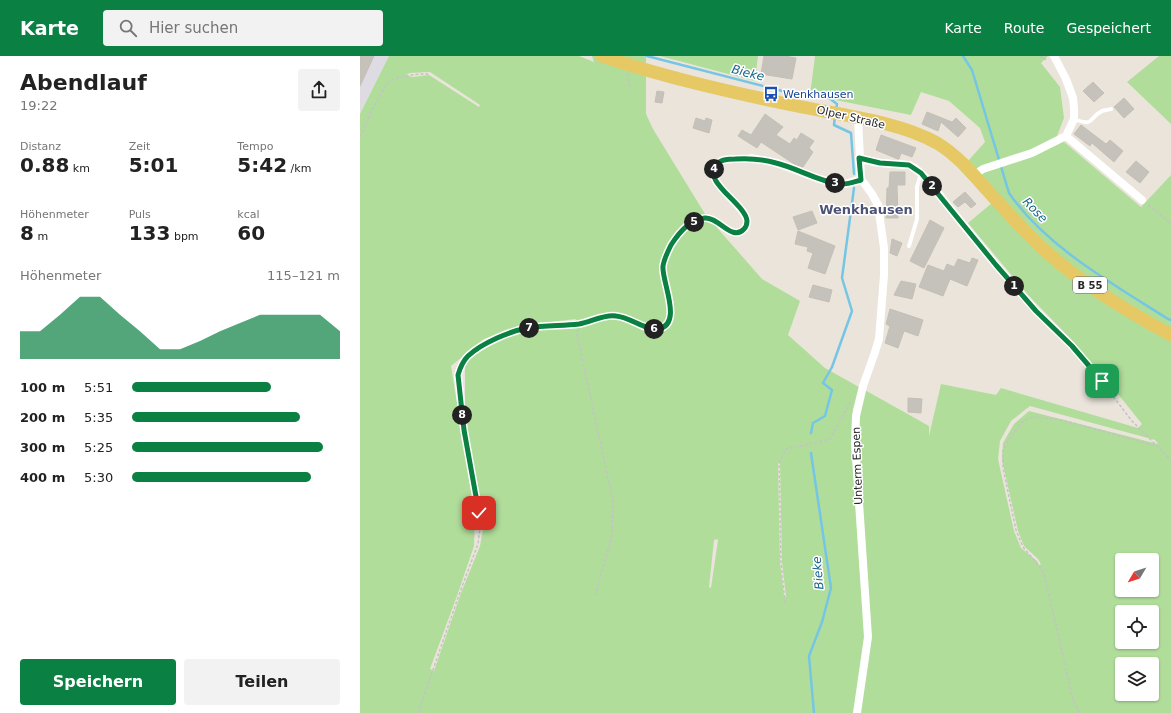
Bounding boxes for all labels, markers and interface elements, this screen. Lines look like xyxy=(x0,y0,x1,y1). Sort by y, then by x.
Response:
search box xyxy=(103,10,383,46)
text: Karte xyxy=(20,17,79,39)
icon: search xyxy=(117,17,139,39)
text: Hier suchen xyxy=(149,19,238,37)
text: Karte xyxy=(944,20,982,36)
text: Route xyxy=(1004,20,1044,36)
text: Gespeichert xyxy=(1066,20,1151,36)
water label: Bieke xyxy=(730,62,766,84)
button: share xyxy=(298,69,340,111)
text: Abendlauf xyxy=(20,70,147,95)
bus stop icon: Wenkhausen xyxy=(762,85,780,103)
place label: Wenkhausen xyxy=(783,88,854,101)
text: 19:22 xyxy=(20,98,57,113)
street label: Olper Straße xyxy=(815,103,887,132)
text: Distanz xyxy=(20,140,61,153)
text: Zeit xyxy=(129,140,150,153)
text: Tempo xyxy=(237,140,273,153)
text: 0.88 xyxy=(20,153,69,177)
text: 5:01 xyxy=(129,153,178,177)
text: 5:42 xyxy=(237,153,287,177)
pin: 4 xyxy=(704,159,724,179)
text: km xyxy=(69,162,90,175)
text: /km xyxy=(287,162,311,175)
text: 4 xyxy=(710,162,718,175)
pin: 3 xyxy=(825,173,845,193)
text: 3 xyxy=(831,176,839,189)
pin: 2 xyxy=(922,176,942,196)
text: 2 xyxy=(928,179,936,192)
water label: Rose xyxy=(1020,195,1050,225)
district label: Wenkhausen xyxy=(819,202,913,217)
text: Höhenmeter xyxy=(20,208,89,221)
text: Puls xyxy=(129,208,151,221)
text: kcal xyxy=(237,208,260,221)
pin: 5 xyxy=(684,212,704,232)
text: 5 xyxy=(690,215,698,228)
text: 8 xyxy=(20,221,34,245)
text: 133 xyxy=(129,221,170,245)
text: 60 xyxy=(237,221,265,245)
text: m xyxy=(34,230,48,243)
text: bpm xyxy=(170,230,199,243)
text: Höhenmeter xyxy=(20,268,101,283)
text: 115–121 m xyxy=(267,268,340,283)
pin: 1 xyxy=(1004,276,1024,296)
road number: B 55 xyxy=(1073,277,1107,293)
text: 1 xyxy=(1010,279,1018,292)
pin: 7 xyxy=(519,318,539,338)
pin: 6 xyxy=(644,319,664,339)
text: 7 xyxy=(525,321,533,334)
text: 6 xyxy=(650,322,658,335)
pin xyxy=(1085,364,1119,398)
icon: arrive xyxy=(1091,370,1113,392)
text: 100 m xyxy=(20,380,65,395)
text: 5:51 xyxy=(84,380,113,395)
pin: 8 xyxy=(452,405,472,425)
text: 8 xyxy=(458,408,466,421)
text: 200 m xyxy=(20,410,65,425)
text: 5:35 xyxy=(84,410,113,425)
street label: Unterm Espen xyxy=(850,427,865,505)
text: 300 m xyxy=(20,440,65,455)
text: 5:25 xyxy=(84,440,113,455)
text: 400 m xyxy=(20,470,65,485)
text: 5:30 xyxy=(84,470,113,485)
pin xyxy=(462,496,496,530)
icon: check xyxy=(468,502,490,524)
north arrow xyxy=(1115,553,1159,597)
map controls xyxy=(1115,553,1159,701)
water label: Bieke xyxy=(810,556,826,590)
button: locate xyxy=(1115,605,1159,649)
button: layers xyxy=(1115,657,1159,701)
button: Speichern xyxy=(20,659,176,705)
button: Teilen xyxy=(184,659,340,705)

